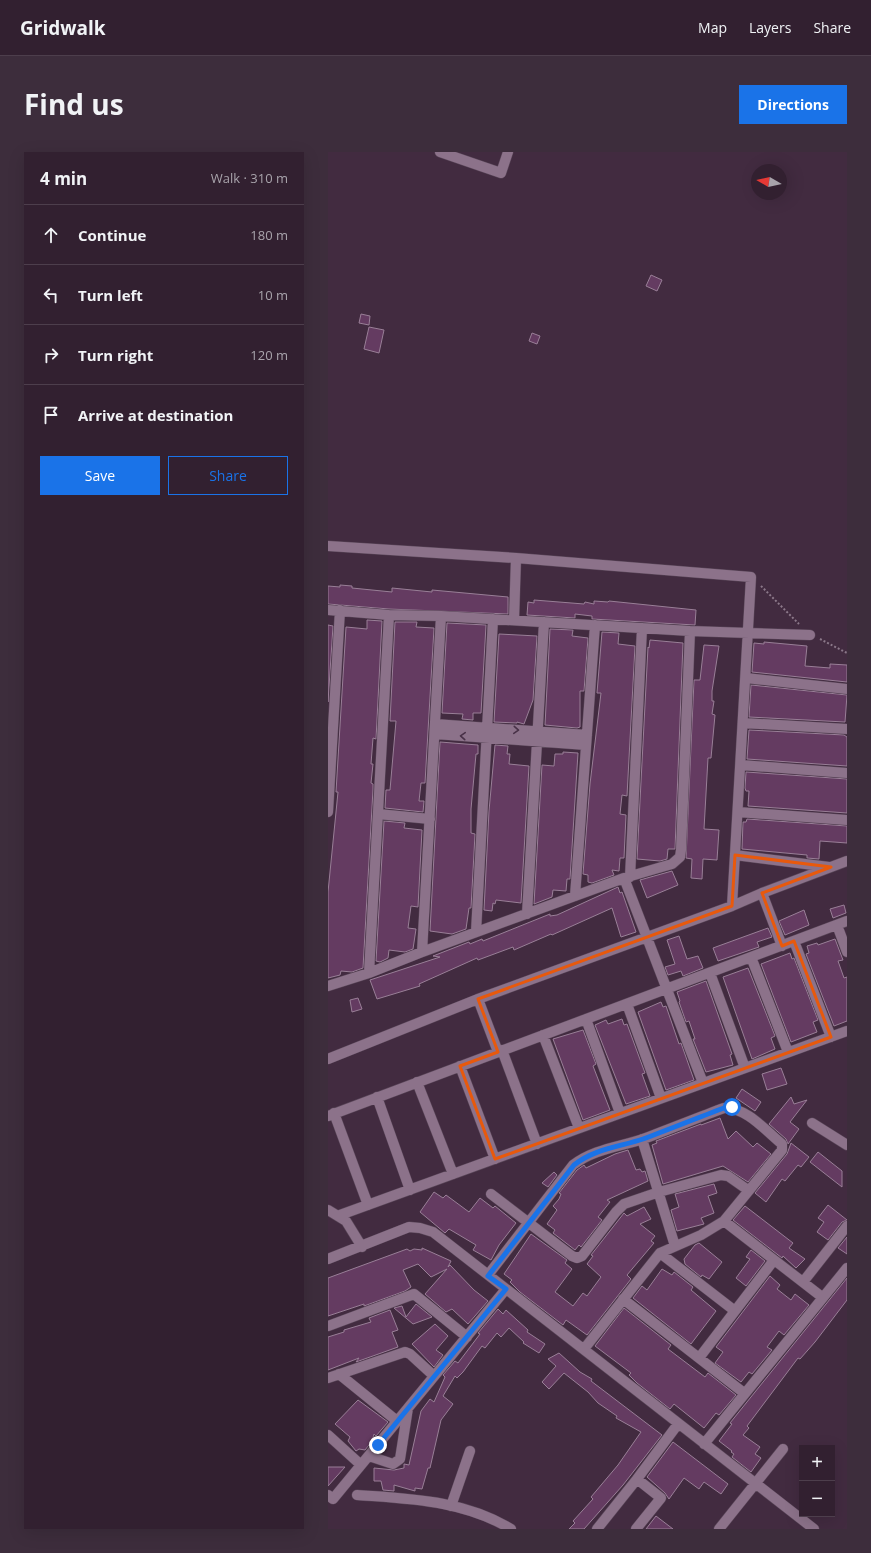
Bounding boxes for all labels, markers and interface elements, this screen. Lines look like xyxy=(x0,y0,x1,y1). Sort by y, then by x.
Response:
text: Gridwalk xyxy=(20,15,106,41)
text: Map xyxy=(698,18,727,37)
text: Layers xyxy=(749,18,791,37)
text: Share xyxy=(813,18,851,37)
text: Find us xyxy=(24,85,124,123)
button: Directions xyxy=(739,85,847,124)
north arrow xyxy=(751,164,787,200)
text: 4 min xyxy=(40,167,87,190)
text: Walk · 310 m xyxy=(211,169,288,187)
icon: ahead xyxy=(40,224,62,246)
text: Continue xyxy=(78,225,146,245)
text: 180 m xyxy=(250,226,288,244)
icon: left xyxy=(40,284,62,306)
text: Turn left xyxy=(78,285,143,305)
text: 10 m xyxy=(258,286,288,304)
icon: right xyxy=(40,344,62,366)
text: Turn right xyxy=(78,345,153,365)
text: 120 m xyxy=(250,346,288,364)
icon: arrive xyxy=(40,404,62,426)
text: Arrive at destination xyxy=(78,405,233,425)
button: Save xyxy=(40,456,160,495)
button: Share xyxy=(168,456,288,495)
one-way arrow xyxy=(513,726,519,735)
one-way arrow xyxy=(460,732,466,741)
route start xyxy=(723,1098,741,1116)
route end xyxy=(369,1436,387,1454)
map controls xyxy=(799,1445,835,1517)
button: + xyxy=(799,1445,835,1481)
button: − xyxy=(799,1481,835,1517)

